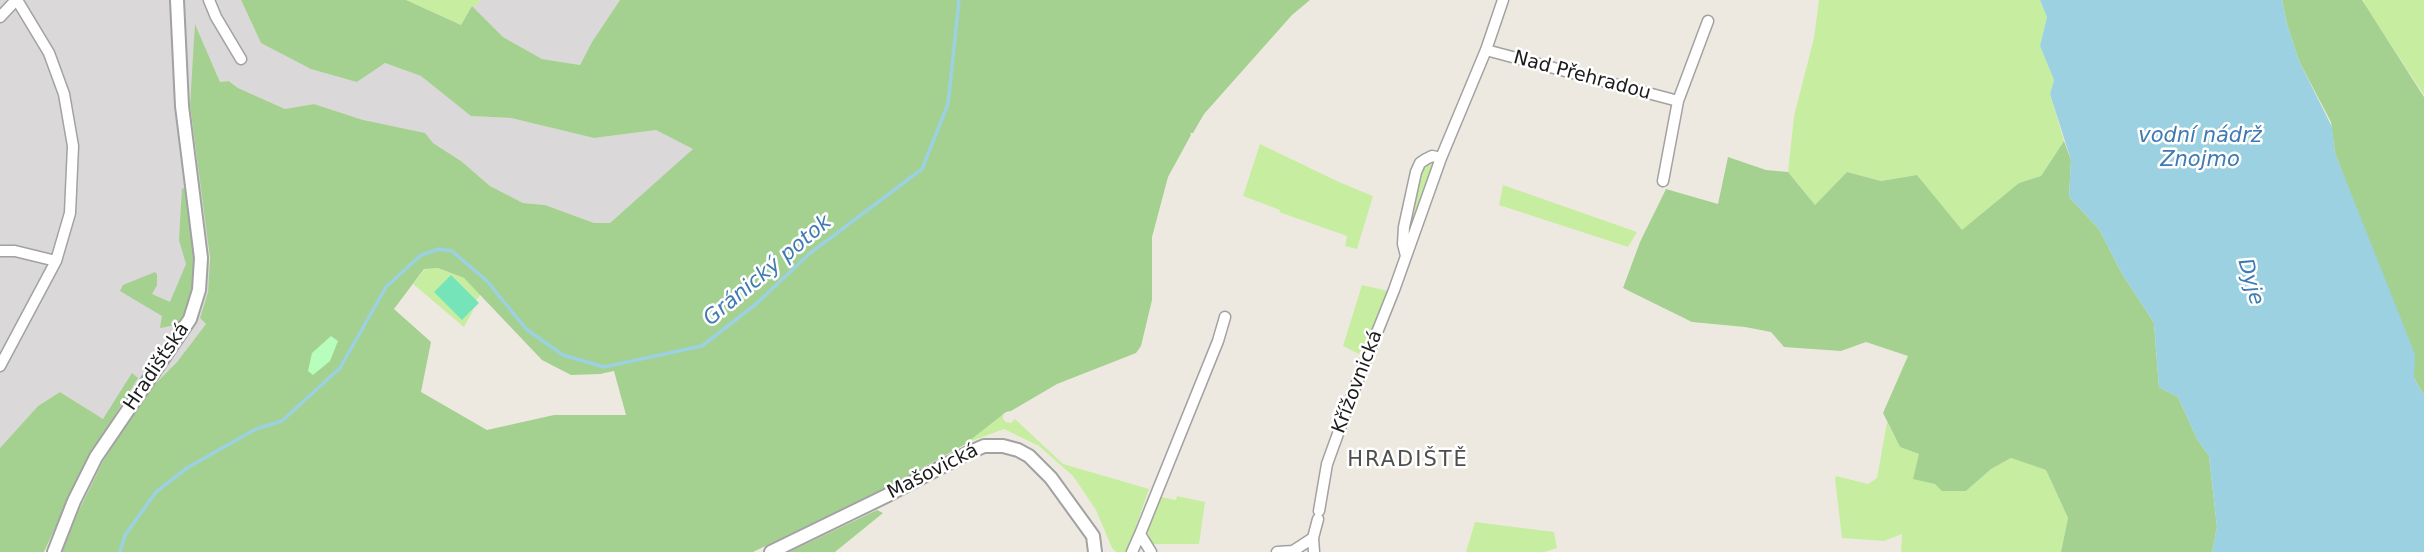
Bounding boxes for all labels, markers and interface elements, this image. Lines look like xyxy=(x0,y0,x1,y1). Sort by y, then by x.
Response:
street label: Nad Přehradou xyxy=(1511,47,1653,105)
water label: vodní nádrž Znojmo xyxy=(2138,124,2262,174)
water label: Gránický potok xyxy=(699,210,837,332)
water label: Dyje xyxy=(2231,256,2269,308)
street label: Hradišťská xyxy=(119,319,195,415)
street label: Křížovnická xyxy=(1328,327,1388,437)
street label: Mašovická xyxy=(884,439,982,505)
district label: HRADIŠTĚ xyxy=(1348,448,1468,474)

